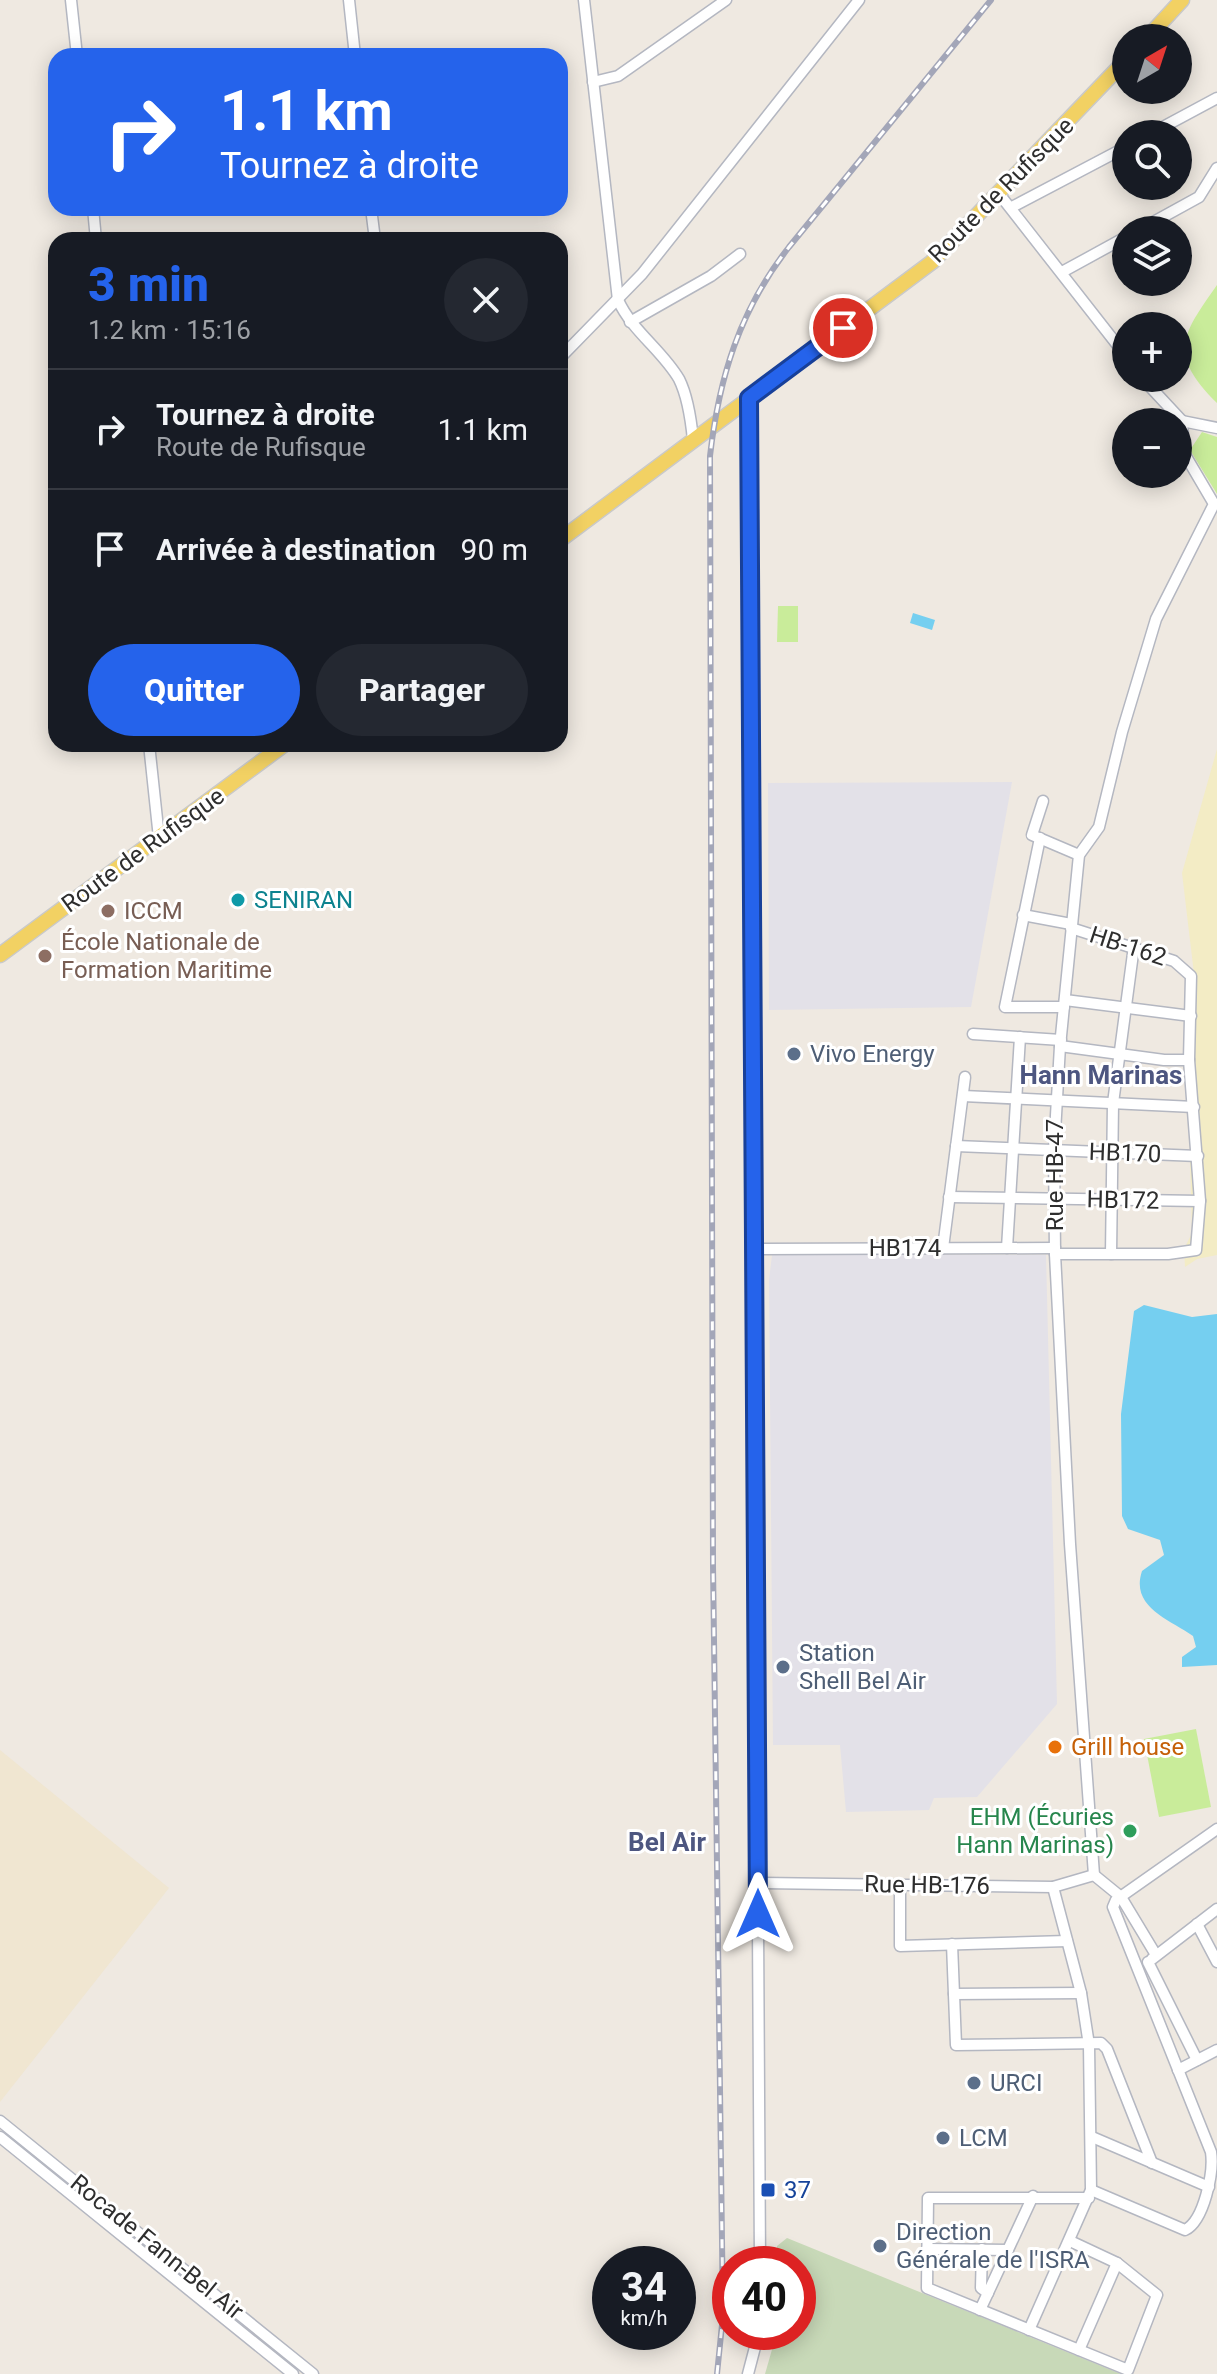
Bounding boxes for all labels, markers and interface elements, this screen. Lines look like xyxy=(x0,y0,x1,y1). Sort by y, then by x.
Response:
north arrow xyxy=(1112,24,1192,104)
map controls xyxy=(1112,24,1192,488)
text: 1.1 km xyxy=(220,78,393,144)
icon: right xyxy=(88,80,192,184)
street label: Route de Rufisque xyxy=(923,112,1079,268)
button: search xyxy=(1112,120,1192,200)
text: Tournez à droite xyxy=(220,145,479,187)
button: layers xyxy=(1112,216,1192,296)
text: 3 min xyxy=(88,256,209,313)
button: close xyxy=(444,258,528,342)
pin xyxy=(809,294,877,362)
icon: arrive xyxy=(821,306,865,350)
button: + xyxy=(1112,312,1192,392)
text: 1.2 km · 15:16 xyxy=(88,315,251,345)
text: Tournez à droite xyxy=(156,397,375,432)
icon: right xyxy=(88,407,132,451)
button: − xyxy=(1112,408,1192,488)
text: 1.1 km xyxy=(437,412,528,447)
text: Route de Rufisque xyxy=(156,432,366,462)
icon: arrive xyxy=(88,527,132,571)
text: Arrivée à destination xyxy=(156,532,436,567)
text: 90 m xyxy=(461,532,528,567)
button: Quitter xyxy=(88,644,300,736)
button: Partager xyxy=(316,644,528,736)
street label: Route de Rufisque xyxy=(56,782,230,918)
place label: SENIRAN xyxy=(254,886,353,914)
marker: SENIRAN xyxy=(229,891,247,909)
place label: ICCM xyxy=(124,897,183,925)
marker: ICCM xyxy=(99,902,117,920)
street label: HB-162 xyxy=(1086,920,1170,972)
place label: École Nationale de Formation Maritime xyxy=(61,928,272,984)
marker: École Nationale de Formation Maritime xyxy=(36,947,54,965)
place label: Vivo Energy xyxy=(810,1040,935,1068)
marker: Vivo Energy xyxy=(785,1045,803,1063)
district label: Hann Marinas xyxy=(1020,1060,1182,1090)
street label: Rue HB-47 xyxy=(1041,1119,1069,1231)
street label: HB170 xyxy=(1088,1138,1162,1168)
street label: HB172 xyxy=(1086,1185,1160,1215)
street label: HB174 xyxy=(869,1234,941,1262)
place label: Station Shell Bel Air xyxy=(799,1639,926,1695)
marker: Station Shell Bel Air xyxy=(774,1658,792,1676)
place label: Grill house xyxy=(1071,1733,1184,1761)
marker: Grill house xyxy=(1046,1738,1064,1756)
place label: EHM (Écuries Hann Marinas) xyxy=(956,1803,1114,1859)
marker: EHM (Écuries Hann Marinas) xyxy=(1121,1822,1139,1840)
district label: Bel Air xyxy=(628,1827,706,1857)
street label: Rue HB-176 xyxy=(864,1870,990,1900)
position arrow xyxy=(716,1872,800,1956)
place label: URCI xyxy=(990,2069,1043,2097)
marker: URCI xyxy=(965,2074,983,2092)
place label: LCM xyxy=(959,2124,1008,2152)
marker: LCM xyxy=(934,2129,952,2147)
street label: Rocade Fann-Bel Air xyxy=(65,2169,249,2325)
place label: 37 xyxy=(784,2176,811,2204)
marker: 37 xyxy=(759,2181,777,2199)
place label: Direction Générale de l'ISRA xyxy=(896,2218,1090,2274)
marker: Direction Générale de l'ISRA xyxy=(871,2237,889,2255)
speed limit sign: 40 xyxy=(712,2246,816,2350)
text: 34 xyxy=(621,2264,667,2311)
text: km/h xyxy=(621,2306,667,2330)

